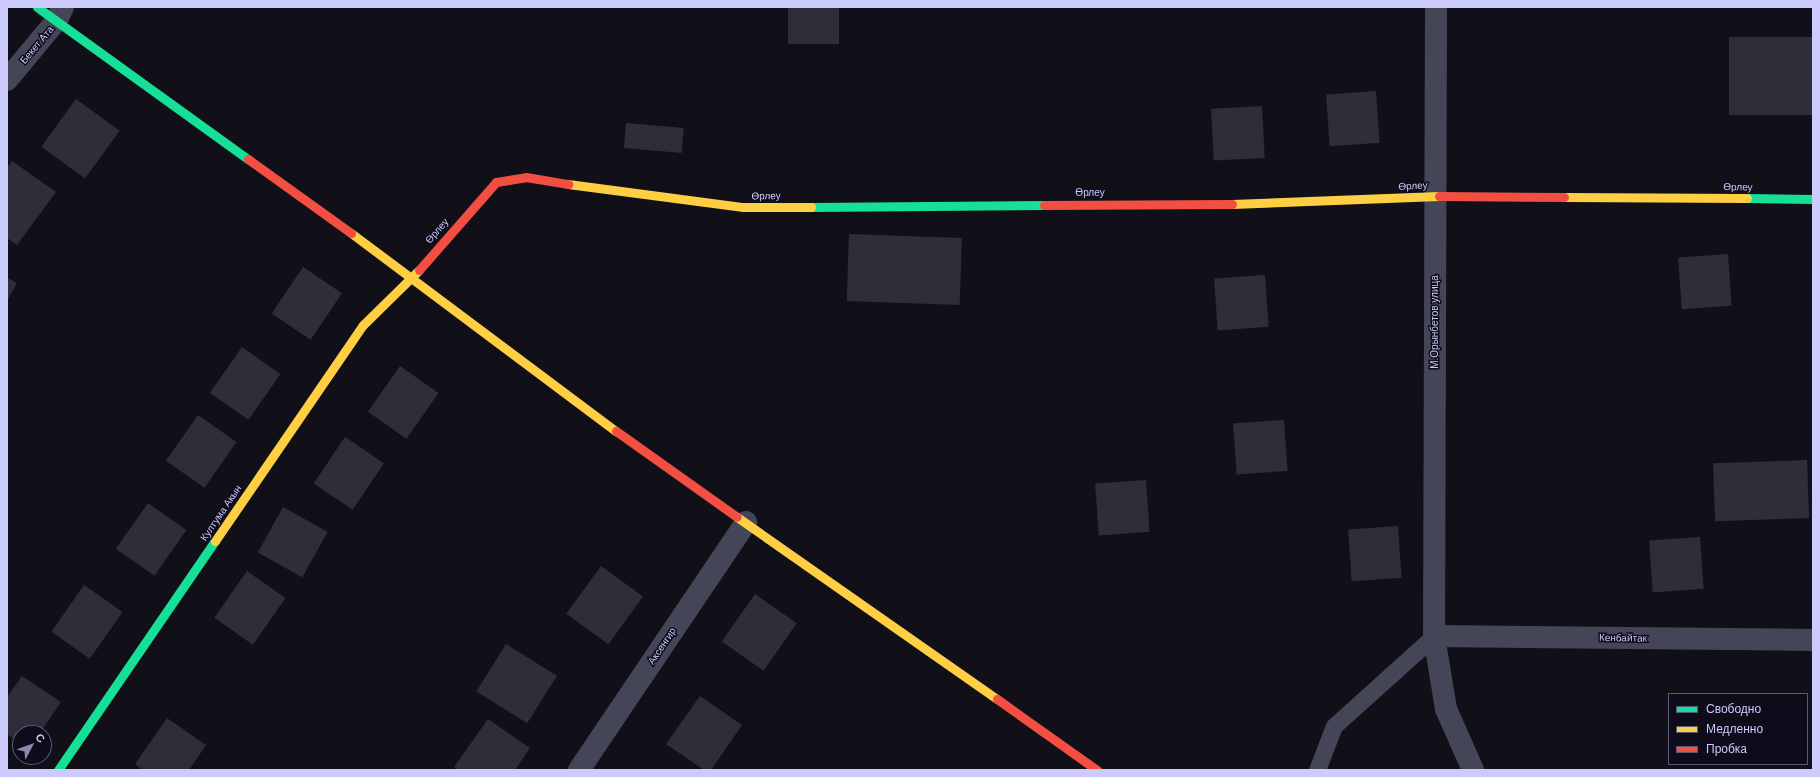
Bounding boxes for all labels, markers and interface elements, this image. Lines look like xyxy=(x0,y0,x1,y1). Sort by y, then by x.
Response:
street label: Бекет Ата xyxy=(18,24,56,66)
street label: Өрлеу xyxy=(1398,179,1428,193)
street label: Өрлеу xyxy=(1723,181,1753,193)
street label: Өрлеу xyxy=(1075,187,1105,199)
street label: Өрлеу xyxy=(751,190,781,202)
street label: Өрлеу xyxy=(423,216,451,246)
street label: М.Орынбетов улица xyxy=(1429,275,1441,369)
street label: Култума Акын xyxy=(198,483,244,543)
street label: Аксенгир xyxy=(645,625,679,667)
street label: Кенбайтак xyxy=(1599,632,1647,644)
legend xyxy=(1668,693,1808,765)
text: Свободно xyxy=(1706,702,1761,716)
text: Медленно xyxy=(1706,722,1763,736)
north arrow xyxy=(12,725,52,765)
text: С xyxy=(33,731,47,745)
text: Пробка xyxy=(1706,742,1747,756)

